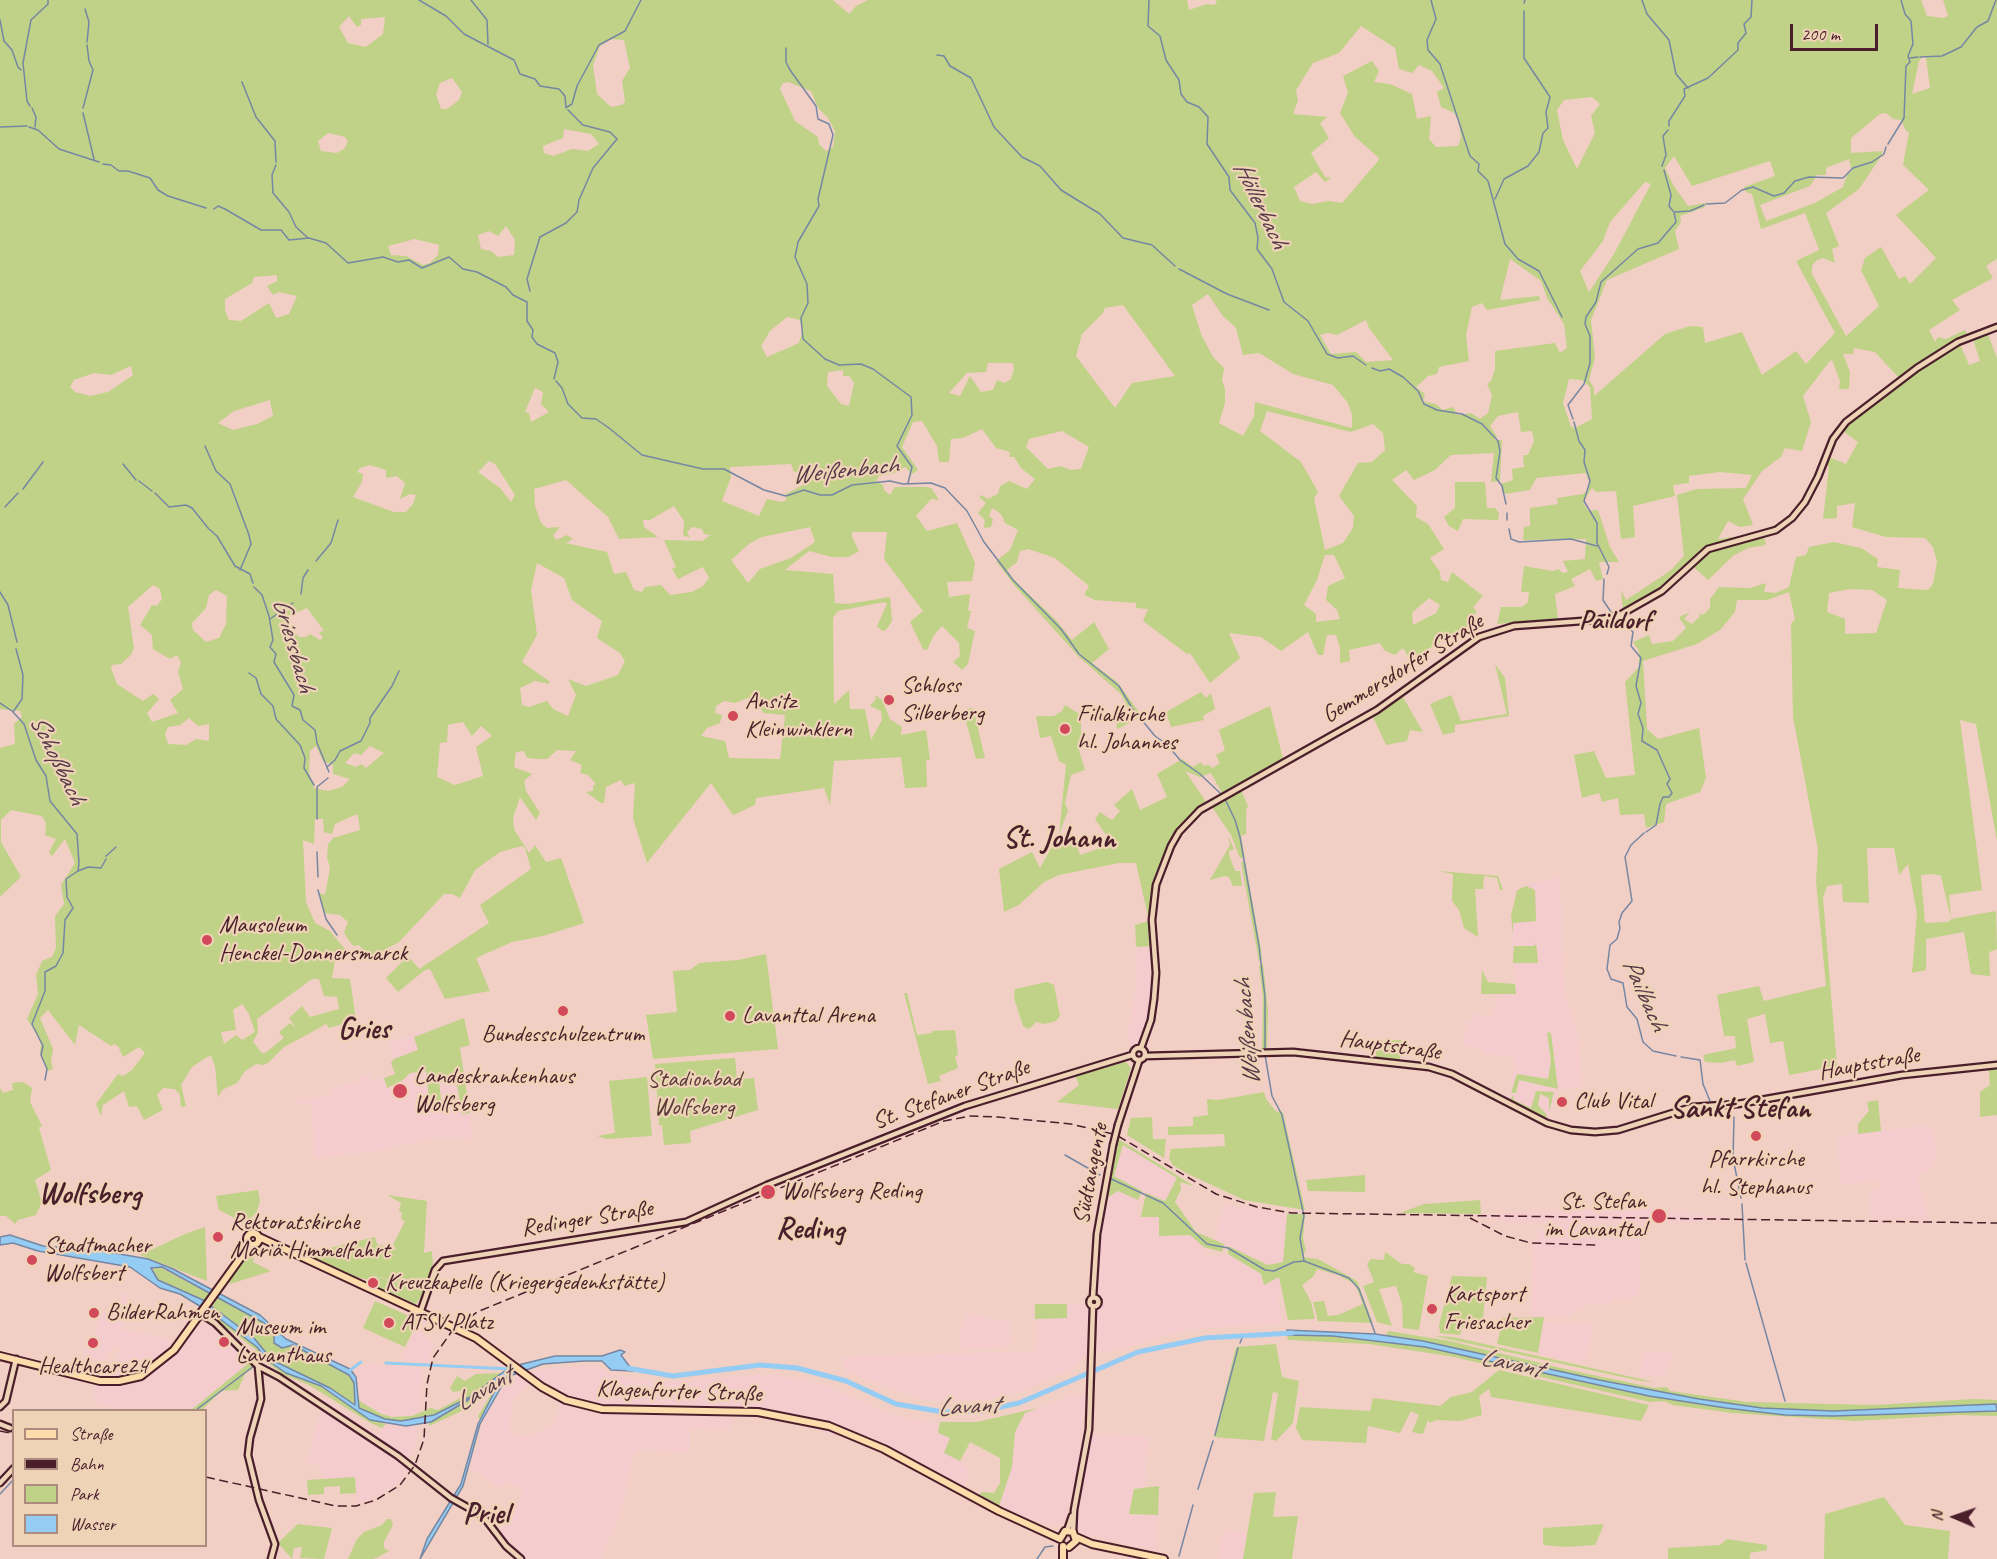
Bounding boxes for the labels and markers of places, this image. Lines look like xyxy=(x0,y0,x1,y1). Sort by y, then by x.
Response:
place label: Schloss Silberberg xyxy=(901,672,984,728)
place label: Ansitz Kleinwinklern xyxy=(745,688,852,744)
marker: Schloss Silberberg xyxy=(882,693,896,707)
place label: Filialkirche hl. Johannes xyxy=(1077,701,1177,757)
marker: Ansitz Kleinwinklern xyxy=(726,709,740,723)
marker: Filialkirche hl. Johannes xyxy=(1058,722,1072,736)
place label: Mausoleum Henckel-Donnersmarck xyxy=(219,912,407,968)
marker: Mausoleum Henckel-Donnersmarck xyxy=(200,933,214,947)
place label: Lavanttal Arena xyxy=(742,1002,875,1030)
marker: Bundesschulzentrum xyxy=(556,1004,570,1018)
marker: Lavanttal Arena xyxy=(723,1009,737,1023)
place label: Bundesschulzentrum xyxy=(481,1021,645,1049)
place label: Landeskrankenhaus Wolfsberg xyxy=(414,1063,574,1119)
marker: Landeskrankenhaus Wolfsberg xyxy=(391,1082,409,1100)
place label: Club Vital xyxy=(1574,1088,1653,1116)
marker: Club Vital xyxy=(1555,1095,1569,1109)
marker: Pfarrkirche hl. Stephanus xyxy=(1749,1129,1763,1143)
place label: Pfarrkirche hl. Stephanus xyxy=(1700,1146,1812,1202)
place label: Wolfsberg Reding xyxy=(782,1178,922,1206)
marker: Wolfsberg Reding xyxy=(759,1183,777,1201)
place label: St. Stefan im Lavanttal xyxy=(1544,1188,1646,1244)
marker: St. Stefan im Lavanttal xyxy=(1650,1207,1668,1225)
place label: Rektoratskirche Mariä Himmelfahrt xyxy=(230,1209,390,1265)
marker: Rektoratskirche Mariä Himmelfahrt xyxy=(211,1230,225,1244)
place label: Stadtmacher Wolfsbert xyxy=(44,1232,151,1288)
marker: Stadtmacher Wolfsbert xyxy=(25,1253,39,1267)
place label: Kreuzkapelle (Kriegergedenkstätte) xyxy=(385,1269,664,1297)
marker: Kreuzkapelle (Kriegergedenkstätte) xyxy=(366,1276,380,1290)
place label: Kartsport Friesacher xyxy=(1444,1281,1530,1337)
place label: BilderRahmen xyxy=(106,1299,219,1327)
marker: Kartsport Friesacher xyxy=(1425,1302,1439,1316)
marker: BilderRahmen xyxy=(87,1306,101,1320)
place label: ATSV Platz xyxy=(401,1309,493,1337)
place label: Museum im Lavanthaus xyxy=(236,1314,331,1370)
marker: ATSV Platz xyxy=(382,1316,396,1330)
marker: Museum im Lavanthaus xyxy=(217,1335,231,1349)
marker: Healthcare24 xyxy=(86,1336,100,1350)
place label: Healthcare24 xyxy=(38,1353,148,1381)

